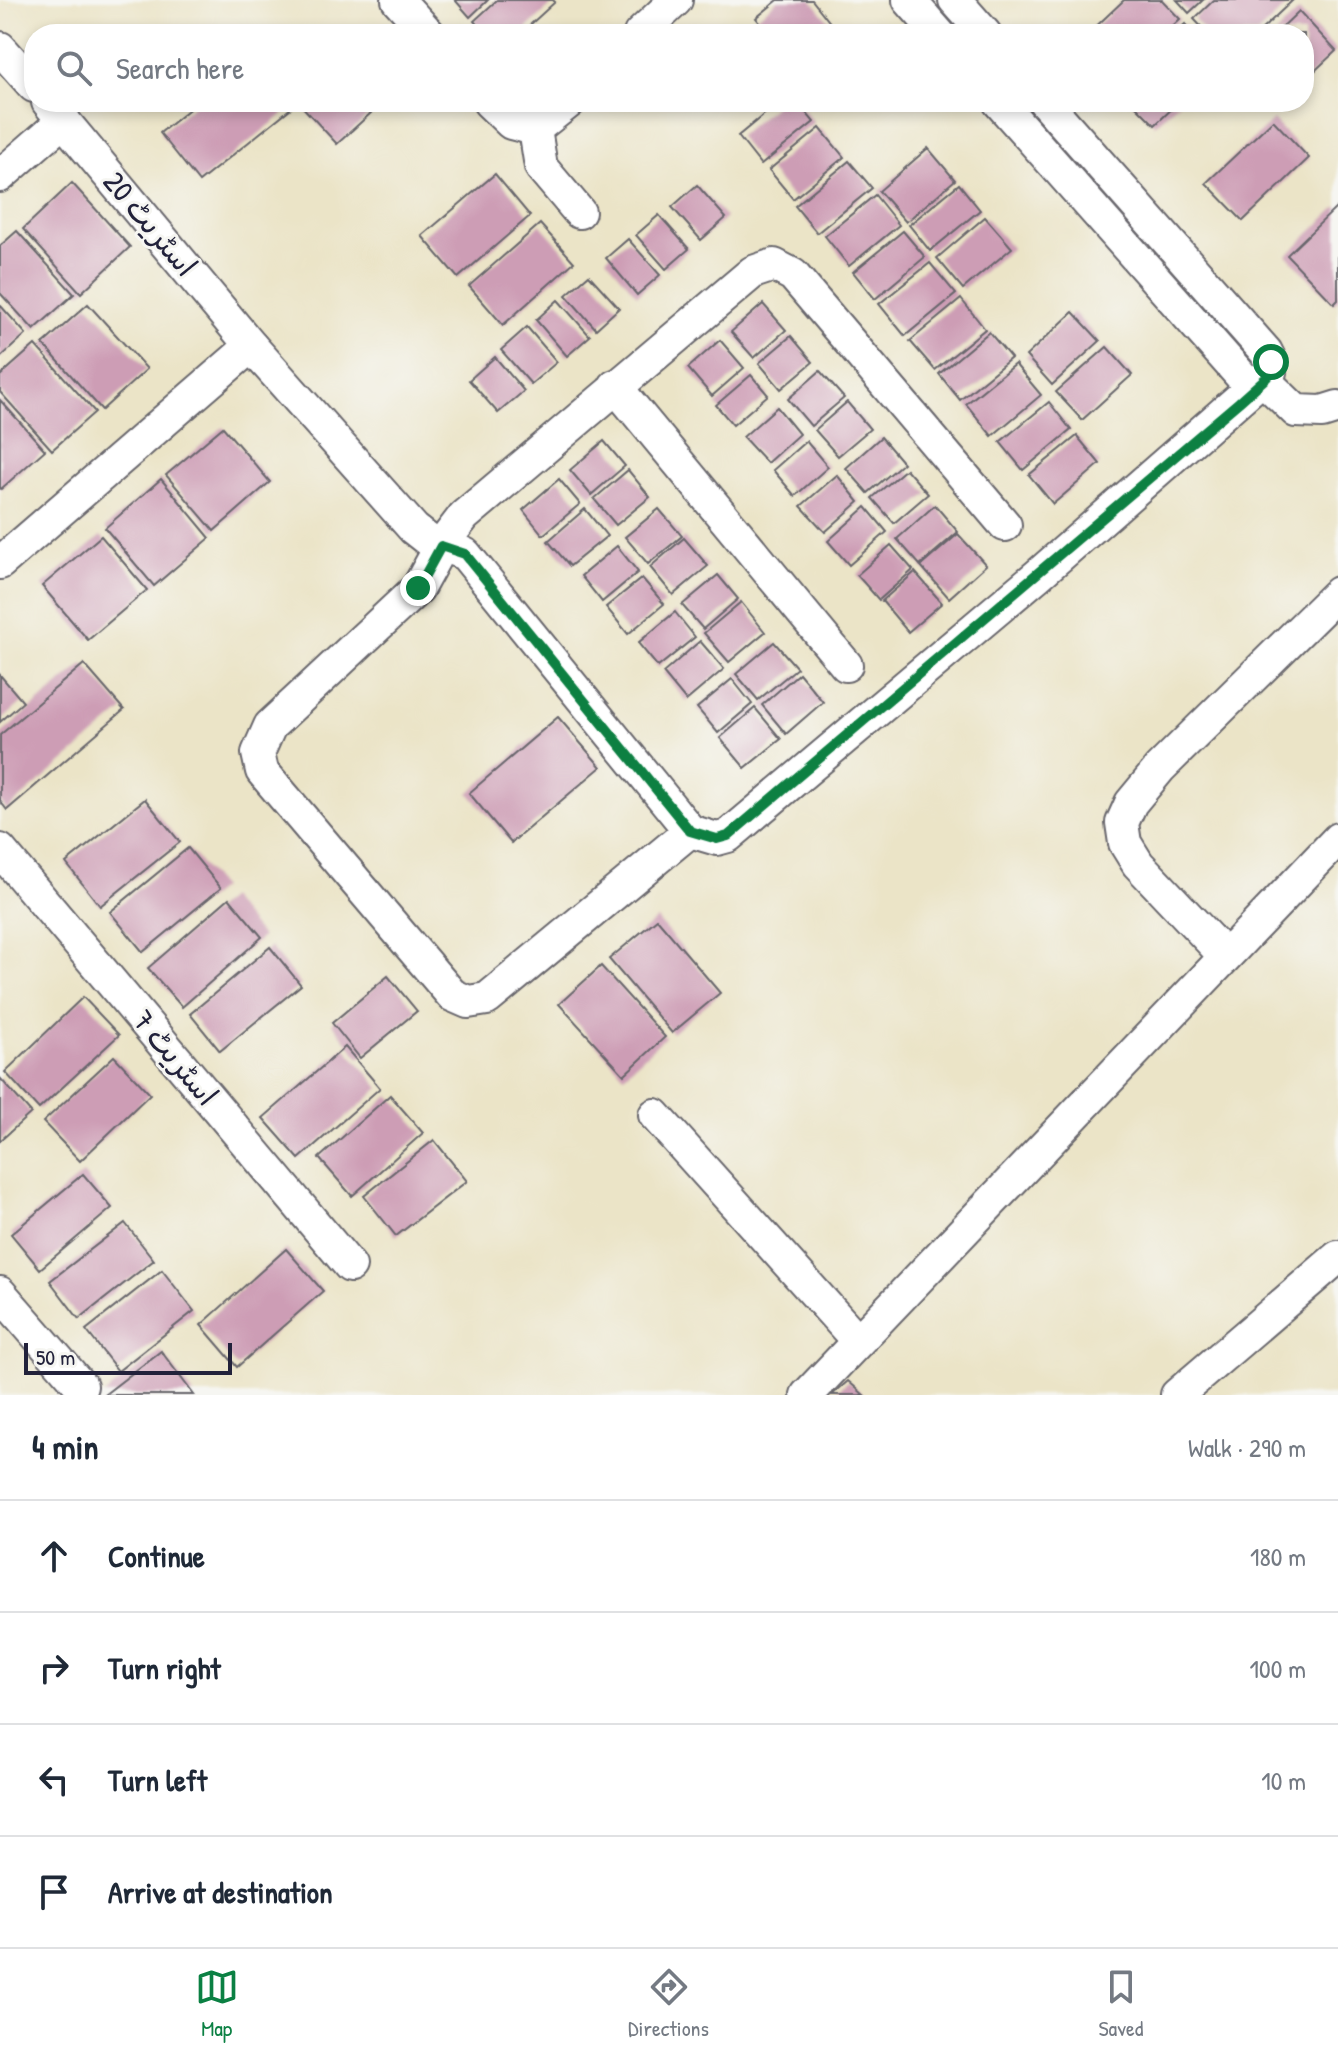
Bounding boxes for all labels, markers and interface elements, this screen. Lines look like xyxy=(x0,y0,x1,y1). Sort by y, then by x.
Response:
search box xyxy=(24,24,1314,112)
icon: search xyxy=(52,46,96,90)
text: Search here xyxy=(116,48,244,88)
street label: اسٹریٹ 20 xyxy=(95,162,207,284)
route start xyxy=(1253,344,1289,380)
route end xyxy=(400,570,436,606)
street label: اسٹریٹ 7 xyxy=(124,1001,227,1114)
scale bar xyxy=(24,1339,232,1375)
text: 50 m xyxy=(36,1342,75,1372)
text: 4 min xyxy=(32,1424,99,1470)
text: Walk · 290 m xyxy=(1188,1430,1306,1465)
icon: ahead xyxy=(32,1534,76,1578)
text: Continue xyxy=(108,1536,205,1576)
text: 180 m xyxy=(1250,1539,1306,1574)
icon: right xyxy=(32,1646,76,1690)
text: Turn right xyxy=(108,1648,221,1688)
text: 100 m xyxy=(1250,1651,1306,1686)
icon: left xyxy=(32,1758,76,1802)
text: Turn left xyxy=(108,1760,207,1800)
text: 10 m xyxy=(1261,1763,1306,1798)
icon: arrive xyxy=(32,1870,76,1914)
text: Arrive at destination xyxy=(108,1872,333,1912)
tab: Map xyxy=(195,1965,239,2043)
tab: Directions xyxy=(628,1965,709,2043)
tab: Saved xyxy=(1098,1965,1143,2043)

